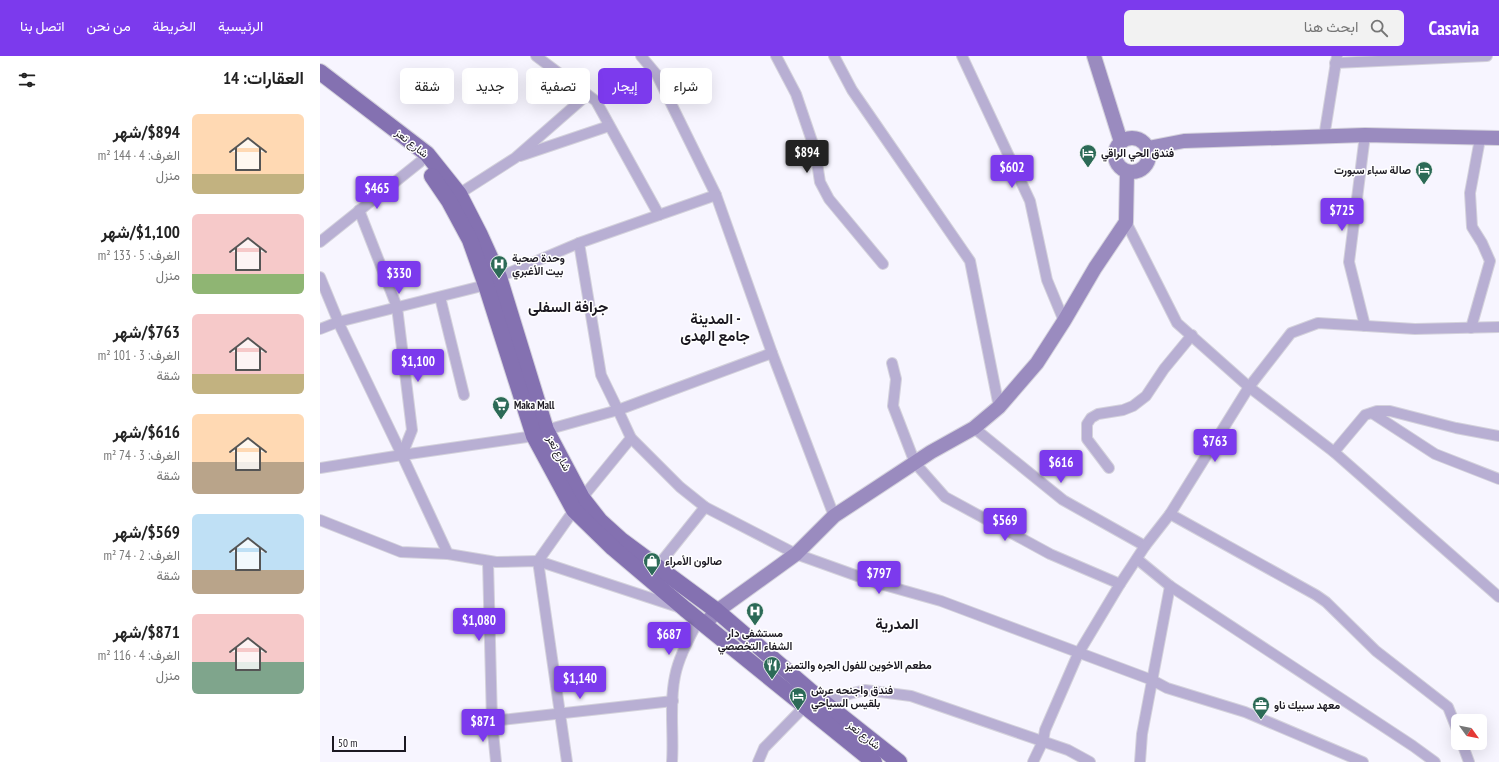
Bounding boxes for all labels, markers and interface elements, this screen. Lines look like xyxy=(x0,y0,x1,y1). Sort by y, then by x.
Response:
search box xyxy=(1124,10,1404,46)
text: Casavia xyxy=(1428,16,1479,40)
text: اتصل بنا xyxy=(20,17,64,35)
text: من نحن xyxy=(86,17,131,35)
text: الخريطة xyxy=(153,17,196,35)
text: الرئيسية xyxy=(218,17,263,35)
text: ابحث هنا xyxy=(1304,17,1358,36)
icon: search xyxy=(1368,17,1390,39)
text: العقارات: 14 xyxy=(223,67,304,89)
chip: شقة xyxy=(400,68,454,104)
chip: جديد xyxy=(462,68,518,104)
chip: تصفية xyxy=(526,68,590,104)
chip: إيجار xyxy=(598,68,652,104)
chip: شراء xyxy=(660,68,712,104)
icon: filters xyxy=(16,69,38,91)
text: $894/شهر xyxy=(113,121,180,143)
street label: شارع تعز xyxy=(391,125,432,161)
icon: home xyxy=(224,130,272,178)
pin: $894 xyxy=(783,140,831,174)
hotel icon: فندق الحي الراقي xyxy=(1078,143,1098,168)
text: $894 xyxy=(795,144,819,161)
place label: فندق الحي الراقي xyxy=(1101,146,1174,162)
text: الغرف: 4 · 144 m² xyxy=(98,147,180,164)
pin: $602 xyxy=(988,155,1036,189)
text: $602 xyxy=(1000,159,1024,176)
hotel icon: صالة سباء سبورت xyxy=(1414,160,1434,185)
place label: صالة سباء سبورت xyxy=(1334,163,1411,177)
text: منزل xyxy=(156,167,180,184)
pin: $465 xyxy=(353,176,401,210)
text: $465 xyxy=(365,180,389,197)
pin: $725 xyxy=(1318,198,1366,232)
text: $725 xyxy=(1330,202,1354,219)
text: $1,100/شهر xyxy=(101,221,180,243)
icon: home xyxy=(224,230,272,278)
text: الغرف: 5 · 133 m² xyxy=(98,247,180,264)
place label: وحدة صحية بيت الأغبري xyxy=(512,251,565,280)
hospital icon: وحدة صحية بيت الأغبري xyxy=(489,254,509,279)
pin: $330 xyxy=(375,261,423,295)
text: $330 xyxy=(387,265,411,282)
text: منزل xyxy=(156,267,180,284)
district label: جرافة السفلى xyxy=(528,297,608,316)
district label: المدينة - جامع الهدى xyxy=(680,309,750,346)
text: $763/شهر xyxy=(113,321,180,343)
icon: home xyxy=(224,330,272,378)
text: الغرف: 3 · 101 m² xyxy=(98,347,180,364)
pin: $1,100 xyxy=(385,349,451,383)
text: $1,100 xyxy=(401,353,435,370)
text: شقة xyxy=(157,367,180,384)
supermarket icon: Maka Mall xyxy=(491,395,511,420)
place label: Maka Mall xyxy=(514,398,555,412)
text: $616/شهر xyxy=(113,421,180,443)
pin: $763 xyxy=(1191,429,1239,463)
icon: home xyxy=(224,430,272,478)
street label: شارع تعز xyxy=(542,432,574,474)
text: $763 xyxy=(1203,433,1227,450)
text: الغرف: 3 · 74 m² xyxy=(104,447,180,464)
pin: $616 xyxy=(1037,450,1085,484)
text: $616 xyxy=(1049,454,1073,471)
text: شقة xyxy=(157,467,180,484)
pin: $569 xyxy=(981,508,1029,542)
text: $569 xyxy=(993,512,1017,529)
text: $569/شهر xyxy=(113,521,180,543)
icon: home xyxy=(224,530,272,578)
text: الغرف: 2 · 74 m² xyxy=(104,547,180,564)
shop icon: صالون الأمراء xyxy=(642,551,662,576)
place label: صالون الأمراء xyxy=(665,554,722,568)
pin: $797 xyxy=(855,561,903,595)
text: $797 xyxy=(867,565,891,582)
text: شقة xyxy=(157,567,180,584)
hospital icon: مستشفى دار الشفاء التخصصي xyxy=(745,601,765,626)
pin: $1,080 xyxy=(446,608,512,642)
text: $1,080 xyxy=(462,612,496,629)
district label: المدرية xyxy=(875,614,919,633)
text: $871/شهر xyxy=(113,621,180,643)
pin: $687 xyxy=(645,622,693,656)
text: $687 xyxy=(657,626,681,643)
place label: مستشفى دار الشفاء التخصصي xyxy=(718,626,792,655)
icon: home xyxy=(224,630,272,678)
text: الغرف: 4 · 116 m² xyxy=(98,647,180,664)
restaurant icon: مطعم الاخوين للفول الجره والتميز xyxy=(762,655,782,680)
place label: مطعم الاخوين للفول الجره والتميز xyxy=(784,658,932,673)
pin: $1,140 xyxy=(547,666,613,700)
text: منزل xyxy=(156,667,180,684)
text: $1,140 xyxy=(563,670,597,687)
place label: فندق واجنحه عرش بلقيس السياحي xyxy=(811,683,893,712)
hotel icon: فندق واجنحه عرش بلقيس السياحي xyxy=(788,686,808,711)
office icon: معهد سبيك ناو xyxy=(1251,695,1271,720)
place label: معهد سبيك ناو xyxy=(1274,698,1340,712)
pin: $871 xyxy=(459,709,507,743)
text: $871 xyxy=(471,713,495,730)
north arrow xyxy=(1451,714,1487,750)
map controls xyxy=(1451,714,1487,750)
street label: شارع تعز xyxy=(843,717,884,753)
scale bar xyxy=(332,734,406,753)
text: 50 m xyxy=(338,736,357,750)

